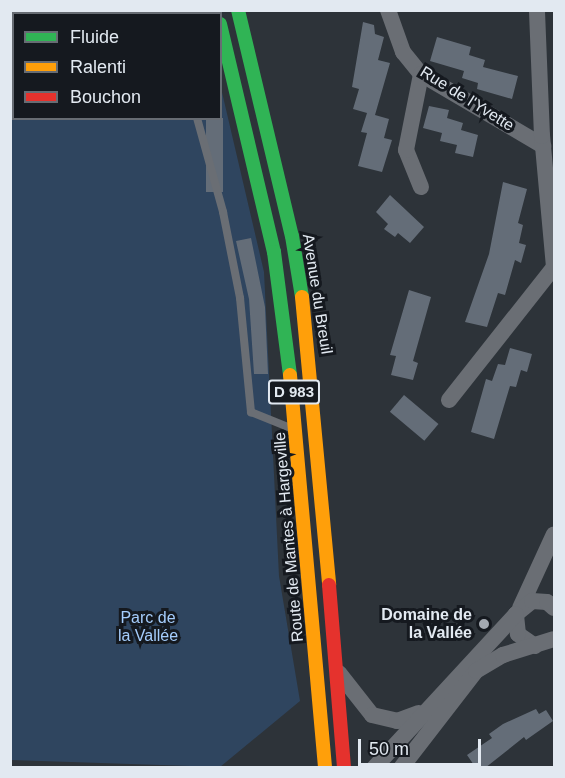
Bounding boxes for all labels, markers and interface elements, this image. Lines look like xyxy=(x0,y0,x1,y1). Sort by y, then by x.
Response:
legend xyxy=(12,12,222,120)
text: Fluide xyxy=(70,27,119,47)
text: Ralenti xyxy=(70,57,126,77)
street label: Rue de l'Yvette xyxy=(416,62,518,136)
text: Bouchon xyxy=(70,87,141,107)
street label: Avenue du Breuil xyxy=(298,232,336,356)
road number: D 983 xyxy=(267,380,321,404)
street label: Route de Mantes à Hargeville xyxy=(270,431,308,643)
place label: Domaine de la Vallée xyxy=(381,605,472,643)
park label: Parc de la Vallée xyxy=(118,608,178,646)
marker: Domaine de la Vallée xyxy=(477,617,491,631)
scale bar xyxy=(361,727,484,765)
text: 50 m xyxy=(369,739,409,759)

